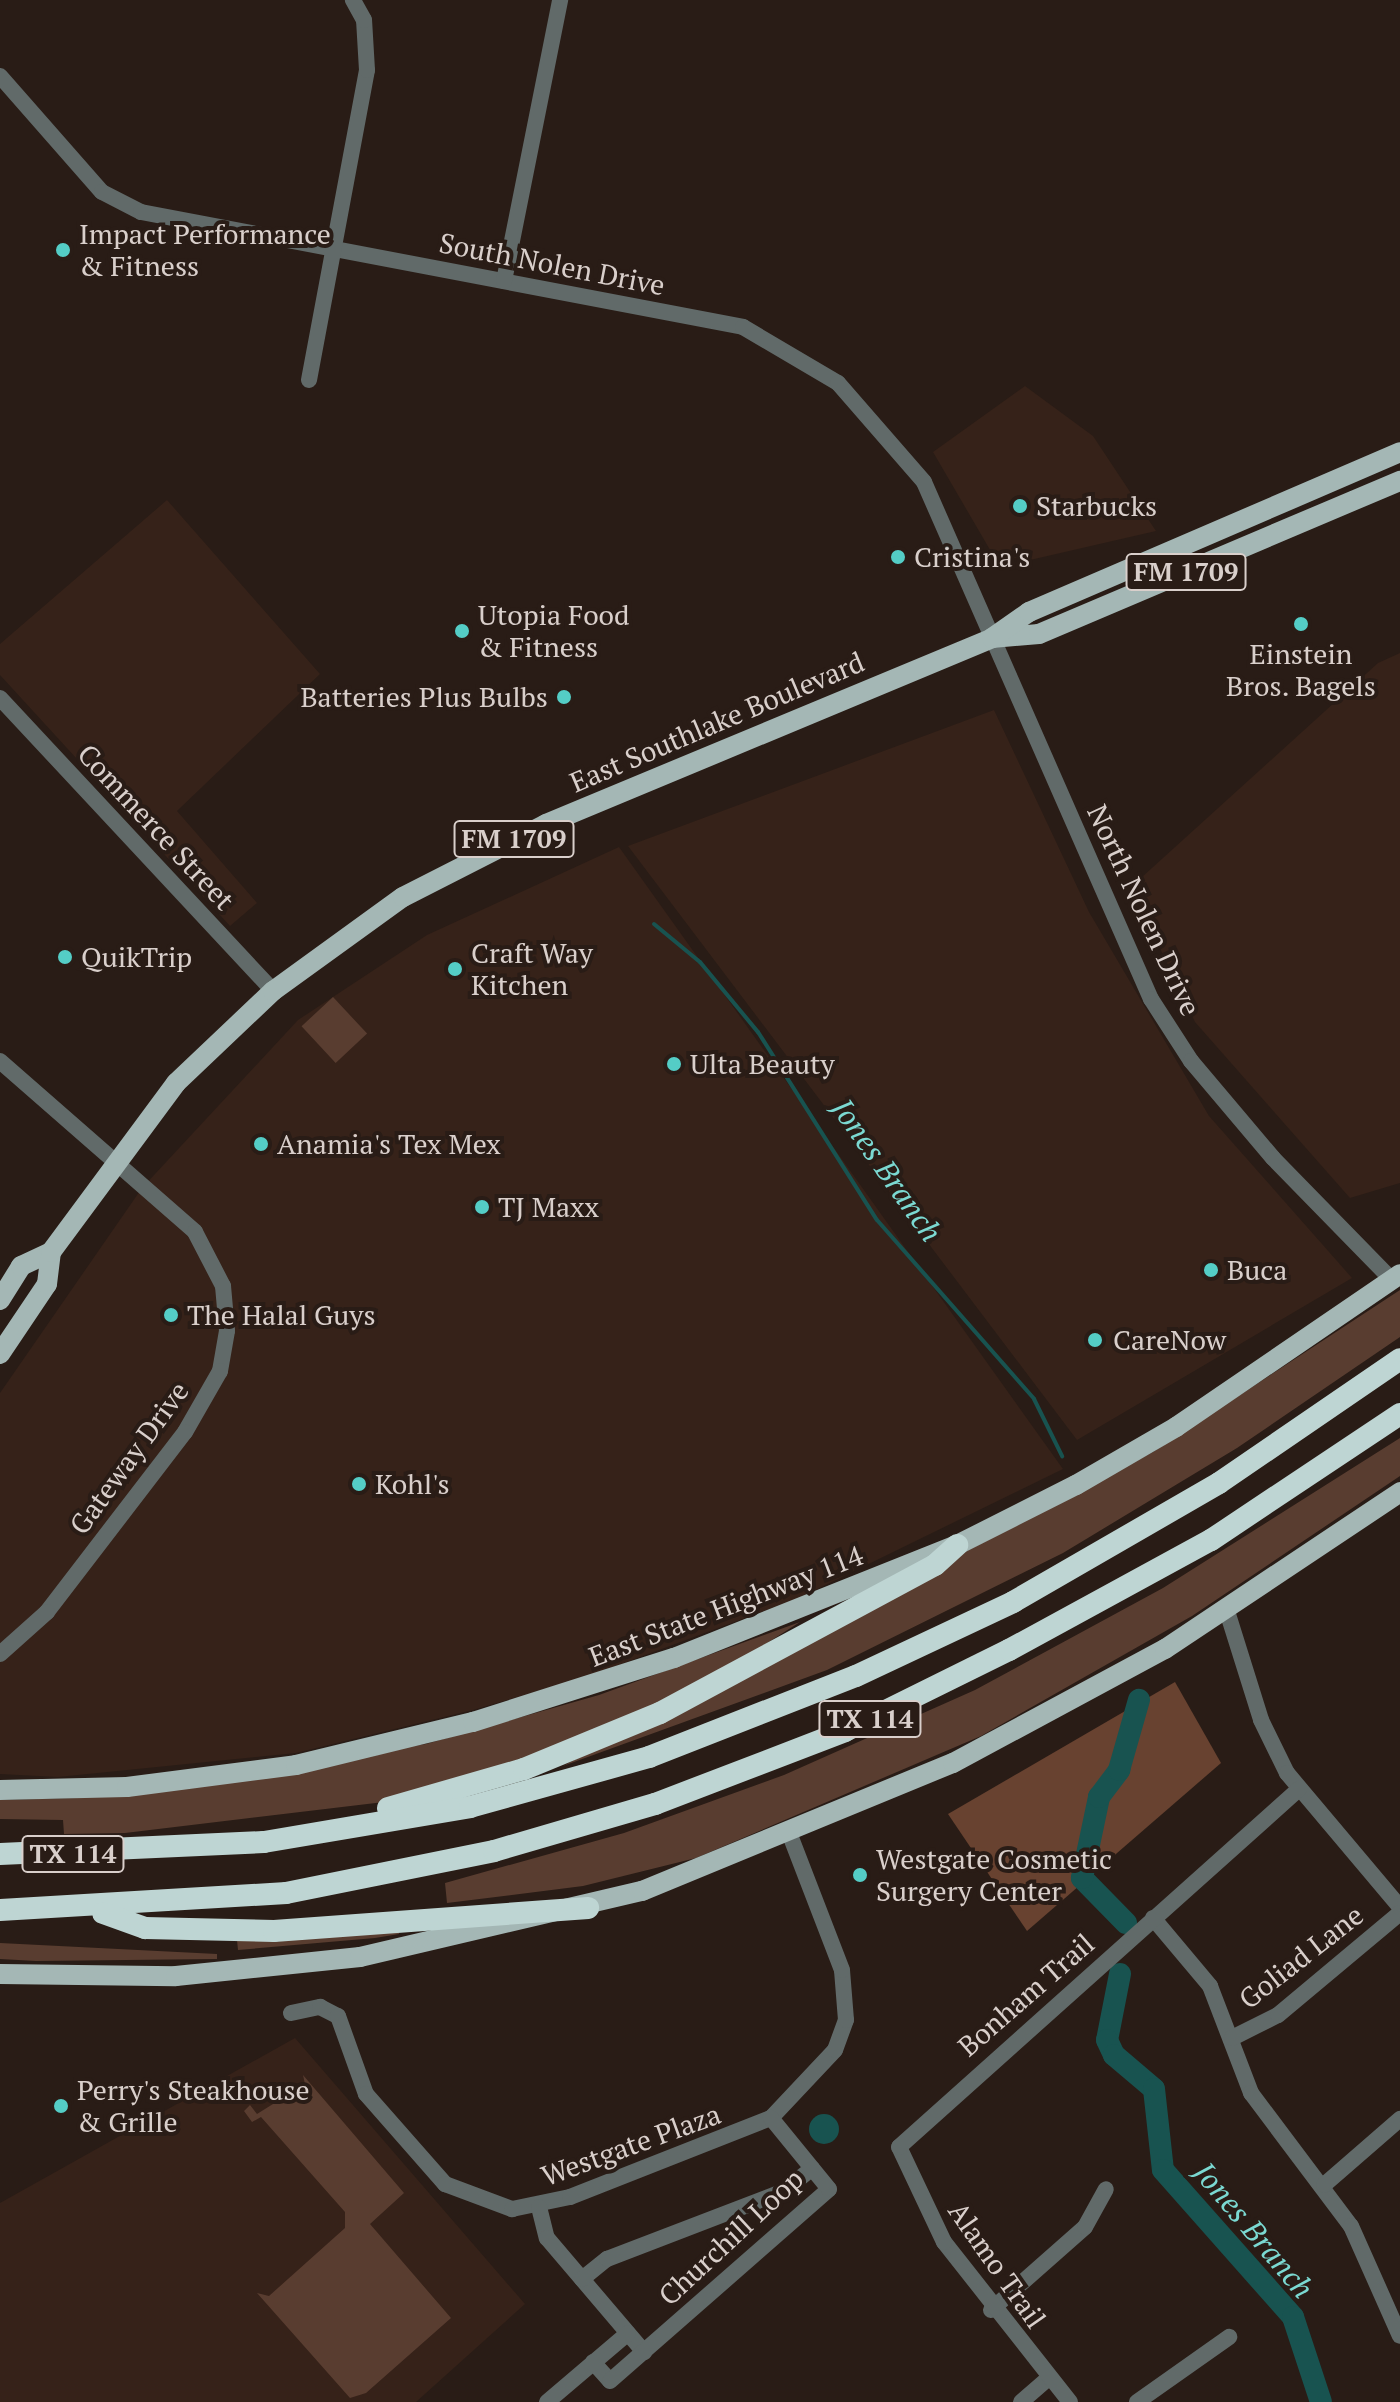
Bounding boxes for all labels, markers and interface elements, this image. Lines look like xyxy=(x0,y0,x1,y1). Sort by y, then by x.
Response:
place label: Impact Performance & Fitness xyxy=(79,217,331,283)
street label: South Nolen Drive xyxy=(436,226,668,302)
marker: Impact Performance & Fitness xyxy=(54,241,72,259)
place label: Starbucks xyxy=(1036,489,1157,523)
marker: Starbucks xyxy=(1011,497,1029,515)
place label: Cristina's xyxy=(914,540,1030,574)
marker: Cristina's xyxy=(889,548,907,566)
road number: FM 1709 xyxy=(1124,550,1248,594)
place label: Utopia Food & Fitness xyxy=(478,598,630,664)
marker: Einstein Bros. Bagels xyxy=(1292,615,1310,633)
marker: Utopia Food & Fitness xyxy=(453,622,471,640)
place label: Einstein Bros. Bagels xyxy=(1226,637,1376,703)
street label: East Southlake Boulevard xyxy=(565,645,869,799)
place label: Batteries Plus Bulbs xyxy=(300,680,548,714)
marker: Batteries Plus Bulbs xyxy=(555,688,573,706)
street label: Commerce Street xyxy=(71,737,241,917)
street label: North Nolen Drive xyxy=(1080,799,1208,1021)
road number: FM 1709 xyxy=(452,817,576,861)
place label: Craft Way Kitchen xyxy=(471,936,593,1002)
place label: QuikTrip xyxy=(81,940,192,974)
marker: QuikTrip xyxy=(56,948,74,966)
marker: Craft Way Kitchen xyxy=(446,960,464,978)
place label: Ulta Beauty xyxy=(690,1047,835,1081)
marker: Ulta Beauty xyxy=(665,1055,683,1073)
water label: Jones Branch xyxy=(824,1091,950,1249)
place label: Anamia's Tex Mex xyxy=(277,1127,501,1161)
marker: Anamia's Tex Mex xyxy=(252,1135,270,1153)
place label: TJ Maxx xyxy=(498,1190,599,1224)
marker: TJ Maxx xyxy=(473,1198,491,1216)
place label: Buca xyxy=(1227,1253,1287,1287)
marker: Buca xyxy=(1202,1261,1220,1279)
place label: The Halal Guys xyxy=(187,1298,376,1332)
marker: The Halal Guys xyxy=(162,1306,180,1324)
place label: CareNow xyxy=(1113,1323,1226,1357)
marker: CareNow xyxy=(1084,1329,1106,1351)
street label: Gateway Drive xyxy=(62,1375,196,1541)
place label: Kohl's xyxy=(375,1467,450,1501)
marker: Kohl's xyxy=(350,1475,368,1493)
street label: East State Highway 114 xyxy=(584,1538,868,1674)
road number: TX 114 xyxy=(818,1697,922,1741)
road number: TX 114 xyxy=(21,1832,125,1876)
place label: Westgate Cosmetic Surgery Center xyxy=(876,1842,1112,1908)
marker: Westgate Cosmetic Surgery Center xyxy=(851,1866,869,1884)
street label: Goliad Lane xyxy=(1232,1898,1370,2016)
street label: Bonham Trail xyxy=(951,1927,1101,2063)
place label: Perry's Steakhouse & Grille xyxy=(77,2073,310,2139)
marker: Perry's Steakhouse & Grille xyxy=(52,2097,70,2115)
street label: Westgate Plaza xyxy=(537,2097,725,2193)
water label: Jones Branch xyxy=(1187,2155,1321,2305)
street label: Churchill Loop xyxy=(652,2162,810,2312)
street label: Alamo Trail xyxy=(941,2195,1053,2335)

